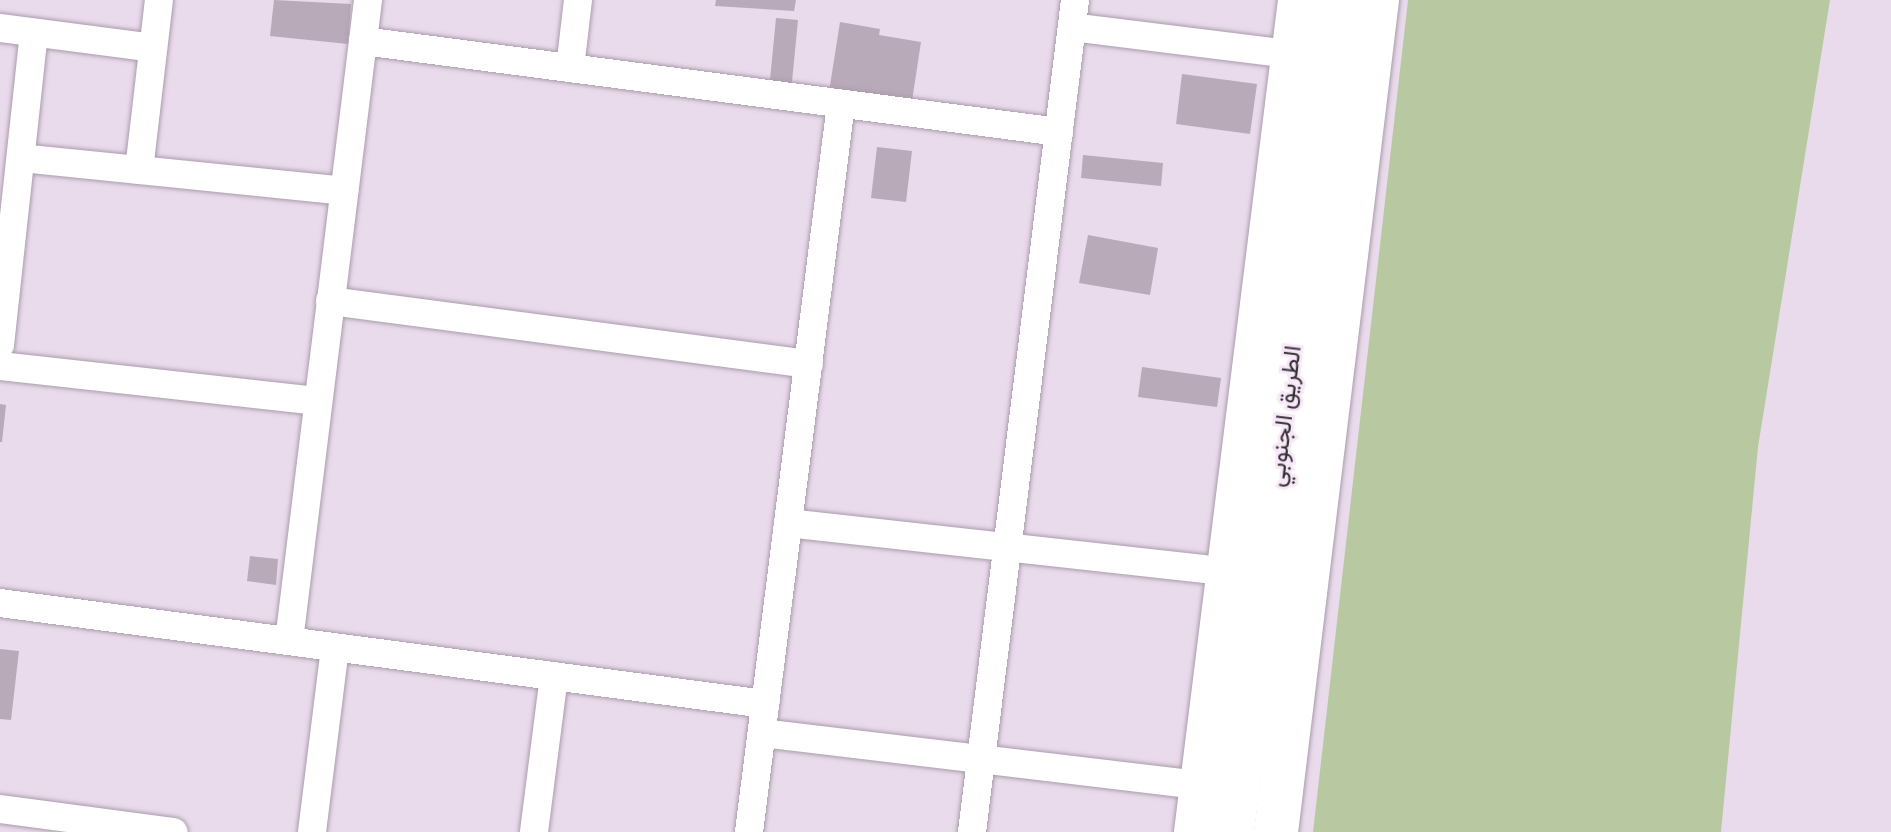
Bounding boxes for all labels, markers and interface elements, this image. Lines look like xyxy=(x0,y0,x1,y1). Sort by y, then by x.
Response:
street label: الطريق الجنوبي xyxy=(1260,344,1306,488)

